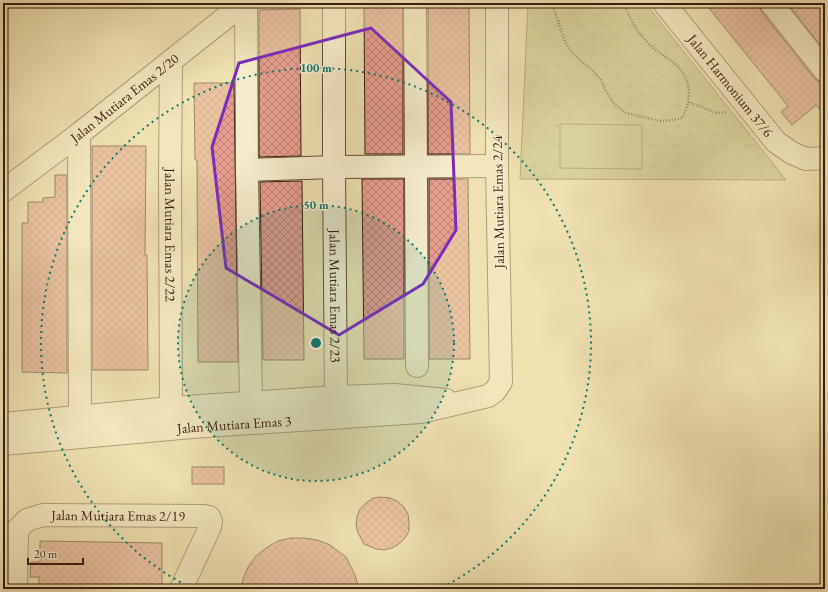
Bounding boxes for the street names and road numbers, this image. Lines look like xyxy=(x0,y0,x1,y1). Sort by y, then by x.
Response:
street label: Jalan Harmonium 37/6 xyxy=(683,30,777,141)
street label: Jalan Mutiara Emas 2/20 xyxy=(66,49,183,147)
street label: Jalan Mutiara Emas 2/24 xyxy=(488,135,508,270)
street label: Jalan Mutiara Emas 2/22 xyxy=(161,167,180,302)
street label: Jalan Mutiara Emas 2/23 xyxy=(326,228,345,363)
street label: Jalan Mutiara Emas 3 xyxy=(175,411,292,437)
street label: Jalan Mutiara Emas 2/19 xyxy=(50,506,185,525)

